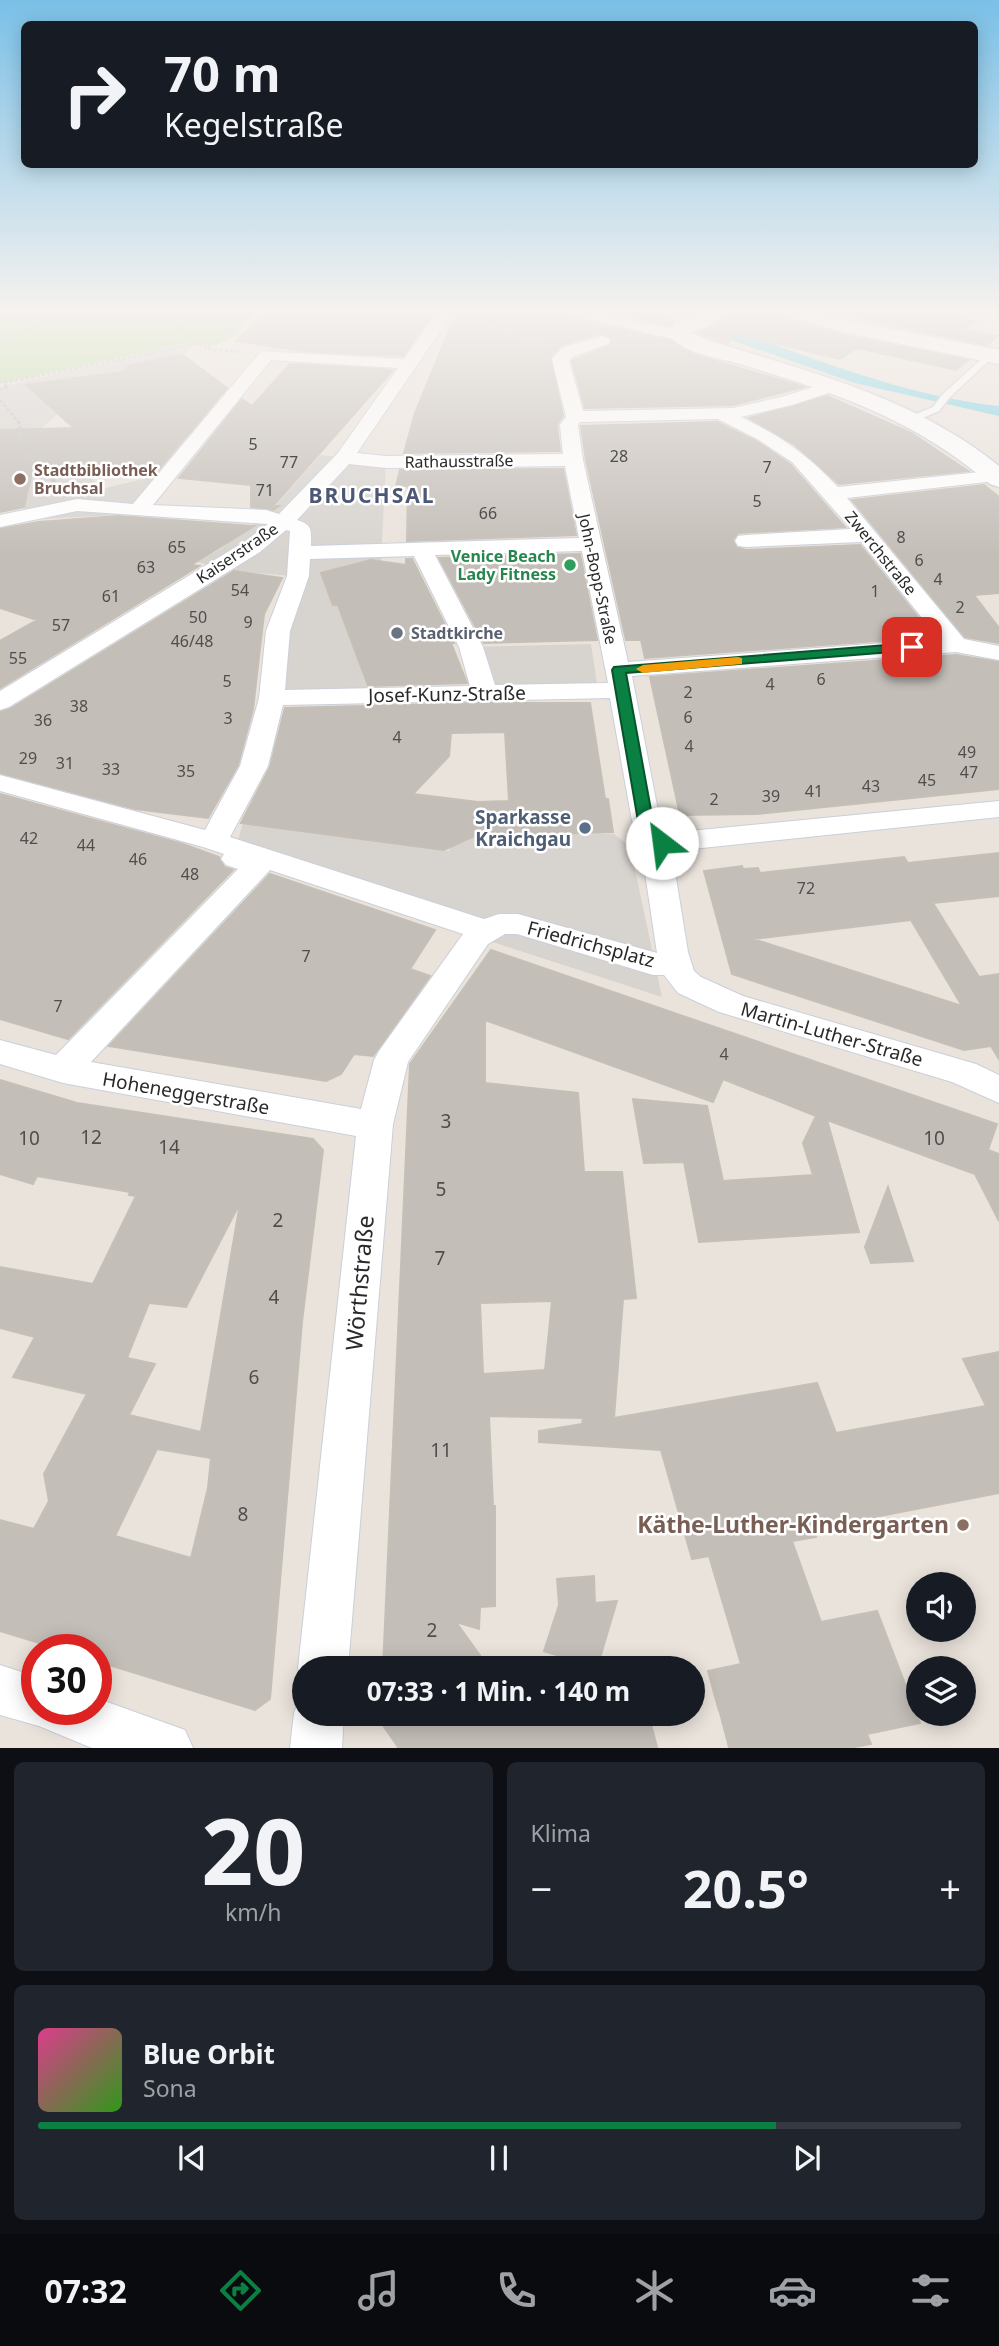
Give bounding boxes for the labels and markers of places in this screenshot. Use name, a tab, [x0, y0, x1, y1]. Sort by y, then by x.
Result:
place label: Stadtbibliothek Bruchsal	[34, 459, 158, 499]
marker: Stadtbibliothek Bruchsal	[12, 471, 28, 487]
place label: Venice Beach Lady Fitness	[451, 545, 556, 585]
marker: Venice Beach Lady Fitness	[562, 557, 578, 573]
pin	[882, 617, 942, 677]
place label: Stadtkirche	[411, 622, 503, 644]
marker: Stadtkirche	[389, 625, 405, 641]
place label: Sparkasse Kraichgau	[475, 804, 571, 852]
marker: Sparkasse Kraichgau	[577, 820, 593, 836]
place label: Käthe-Luther-Kindergarten	[637, 1508, 949, 1540]
marker: Käthe-Luther-Kindergarten	[955, 1517, 971, 1533]

